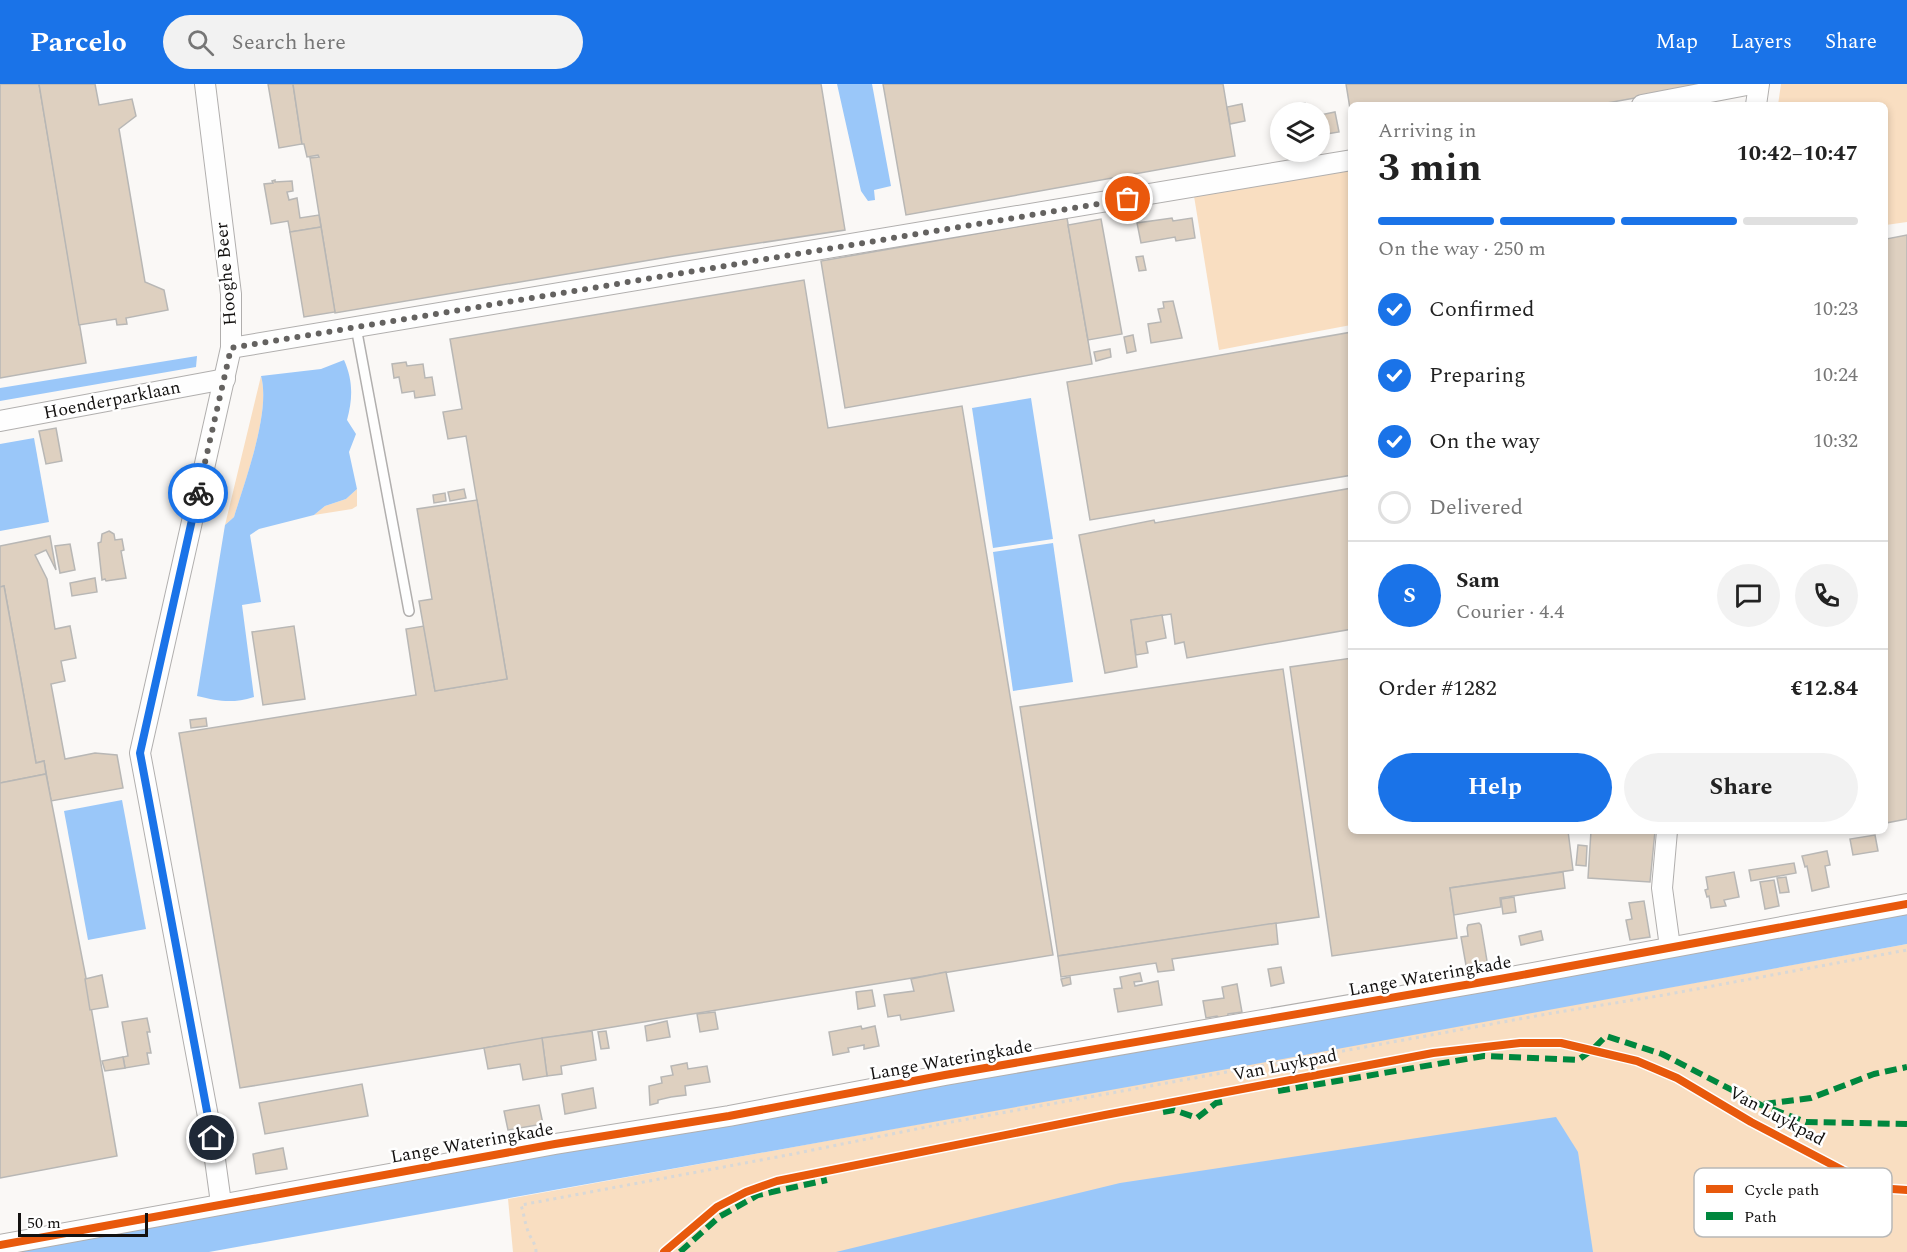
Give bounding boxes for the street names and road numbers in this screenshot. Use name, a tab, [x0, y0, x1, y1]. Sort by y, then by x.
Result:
street label: Hooghe Beer	[208, 221, 244, 327]
street label: Hoenderparklaan	[41, 373, 183, 427]
street label: Lange Wateringkade	[1347, 948, 1513, 1004]
street label: Lange Wateringkade	[868, 1032, 1034, 1088]
street label: Van Luykpad	[1231, 1042, 1339, 1088]
street label: Van Luykpad	[1724, 1079, 1830, 1153]
street label: Lange Wateringkade	[389, 1115, 555, 1171]

